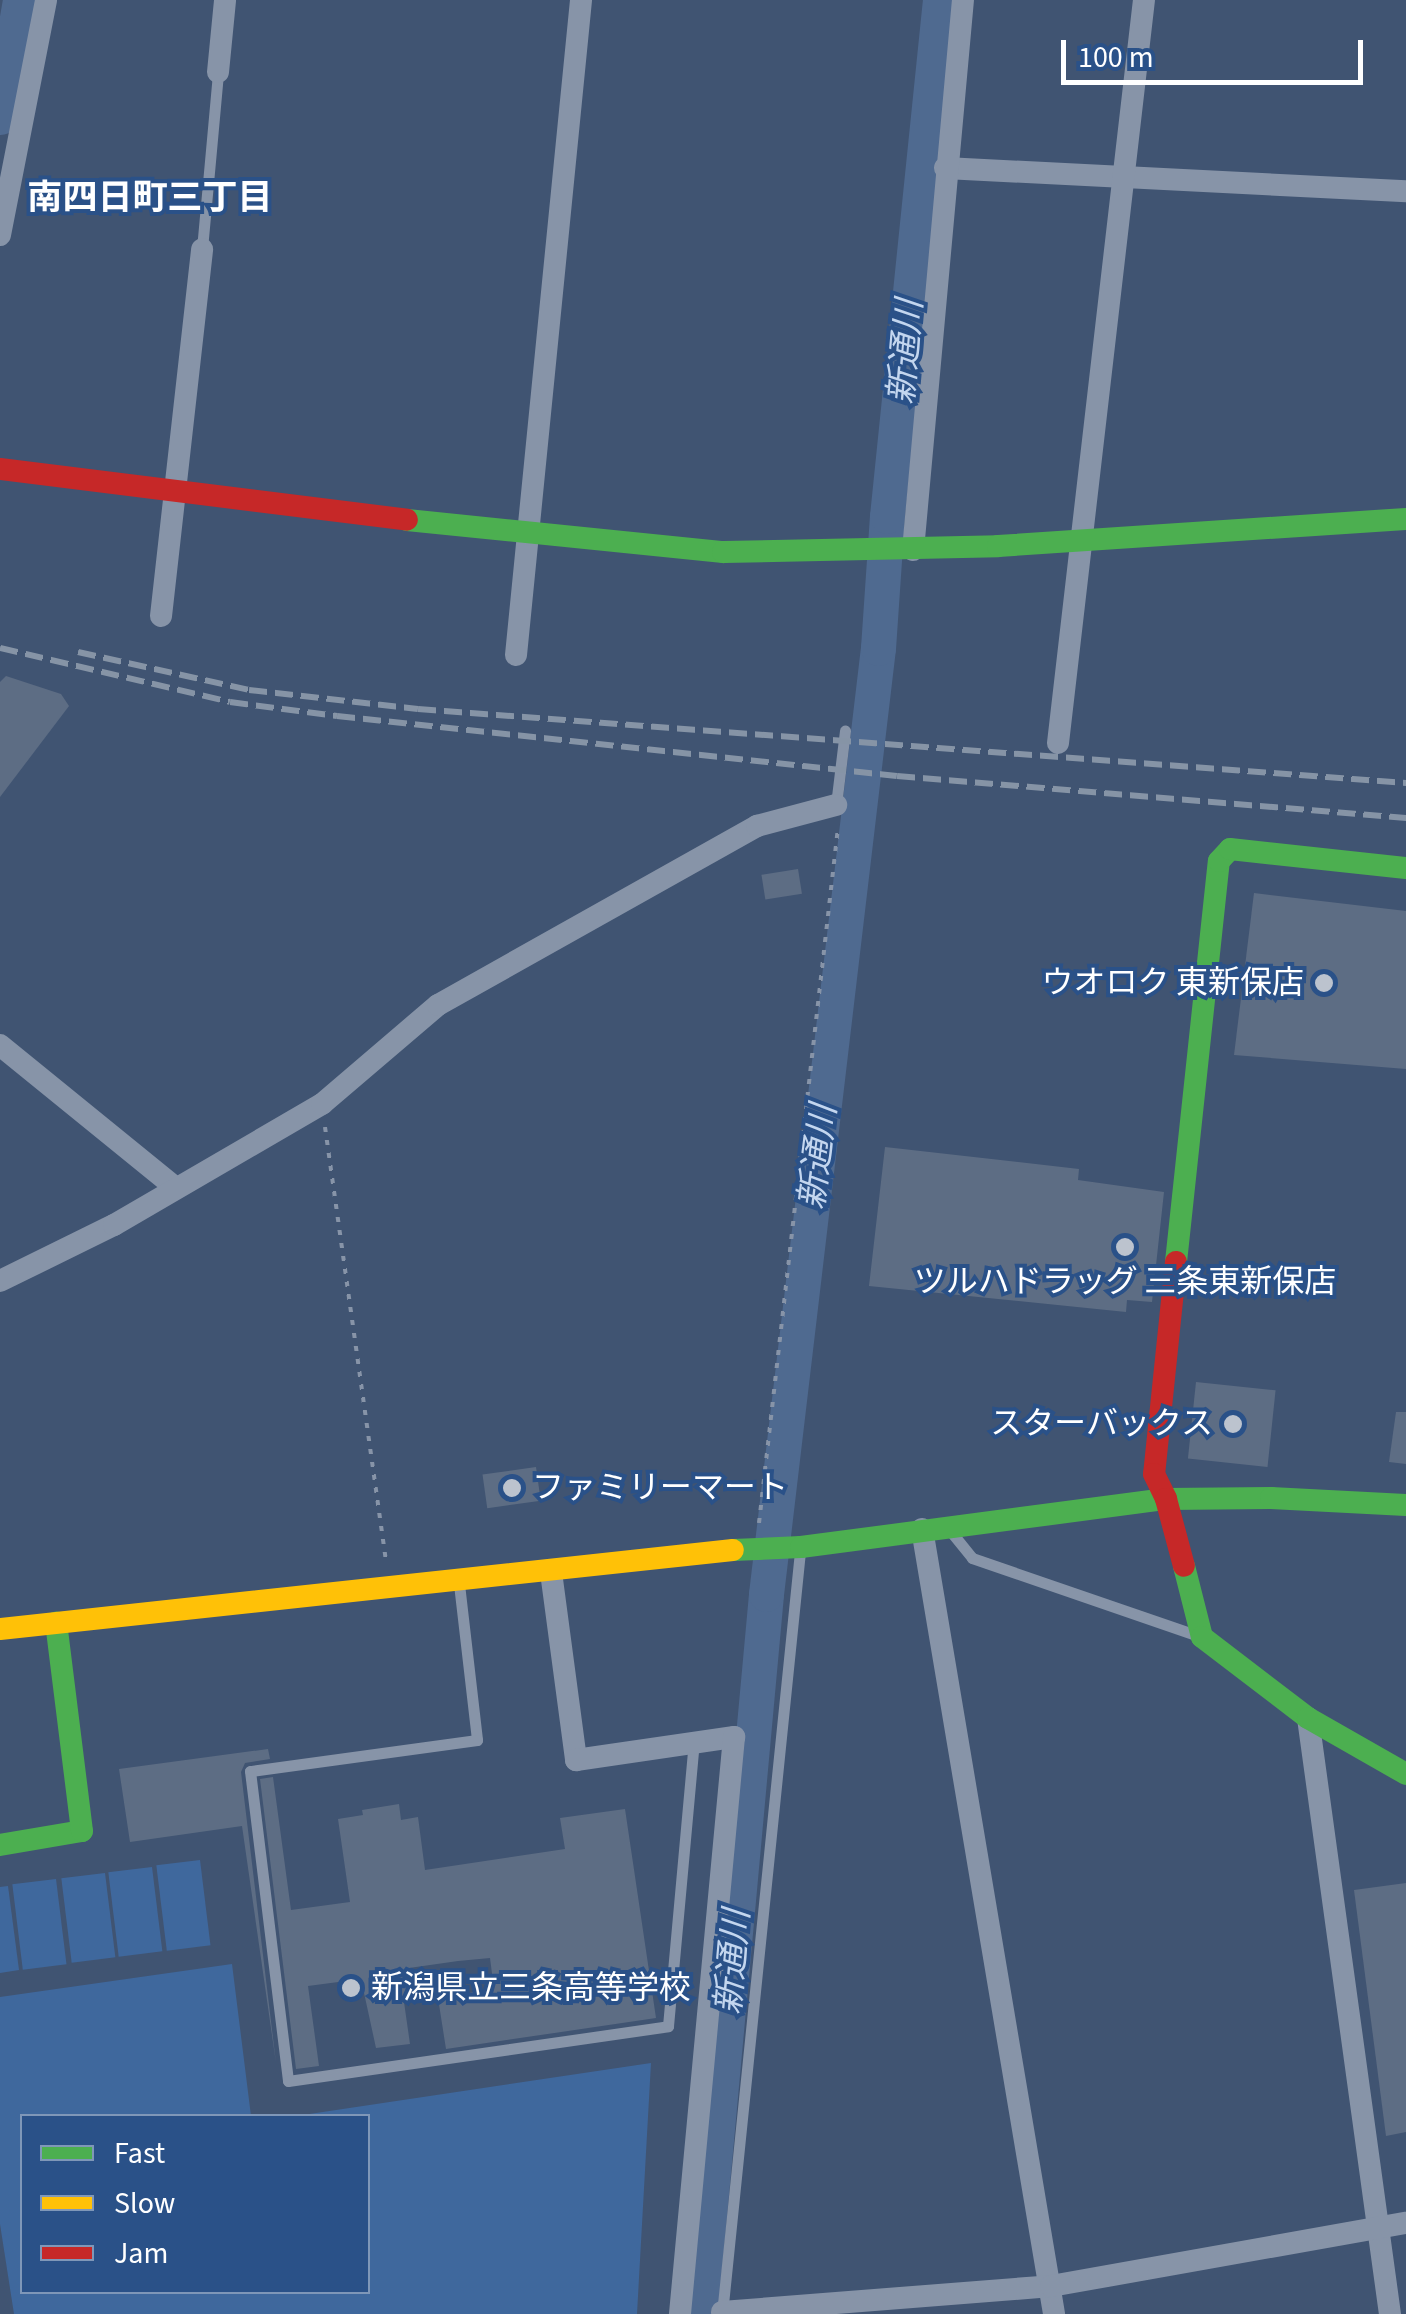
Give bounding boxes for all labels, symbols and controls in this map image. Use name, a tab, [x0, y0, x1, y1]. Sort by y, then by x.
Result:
scale bar	[1066, 20, 1368, 82]
text: 100 m	[1078, 36, 1154, 79]
district label: 南四日町三丁目	[28, 177, 272, 219]
water label: 新通川	[881, 298, 931, 406]
place label: ウオロク 東新保店	[1042, 964, 1304, 1002]
marker: ウオロク 東新保店	[1313, 972, 1335, 994]
water label: 新通川	[791, 1102, 845, 1212]
marker: ツルハドラッグ 三条東新保店	[1114, 1236, 1136, 1258]
place label: ツルハドラッグ 三条東新保店	[914, 1263, 1336, 1301]
place label: スターバックス	[989, 1405, 1213, 1443]
marker: スターバックス	[1222, 1413, 1244, 1435]
place label: ファミリーマート	[532, 1469, 788, 1507]
marker: ファミリーマート	[501, 1477, 523, 1499]
water label: 新通川	[708, 1908, 758, 2016]
place label: 新潟県立三条高等学校	[371, 1969, 691, 2007]
marker: 新潟県立三条高等学校	[340, 1977, 362, 1999]
legend	[20, 2114, 370, 2294]
text: Fast	[114, 2132, 165, 2175]
text: Slow	[114, 2182, 175, 2225]
text: Jam	[114, 2232, 168, 2275]

